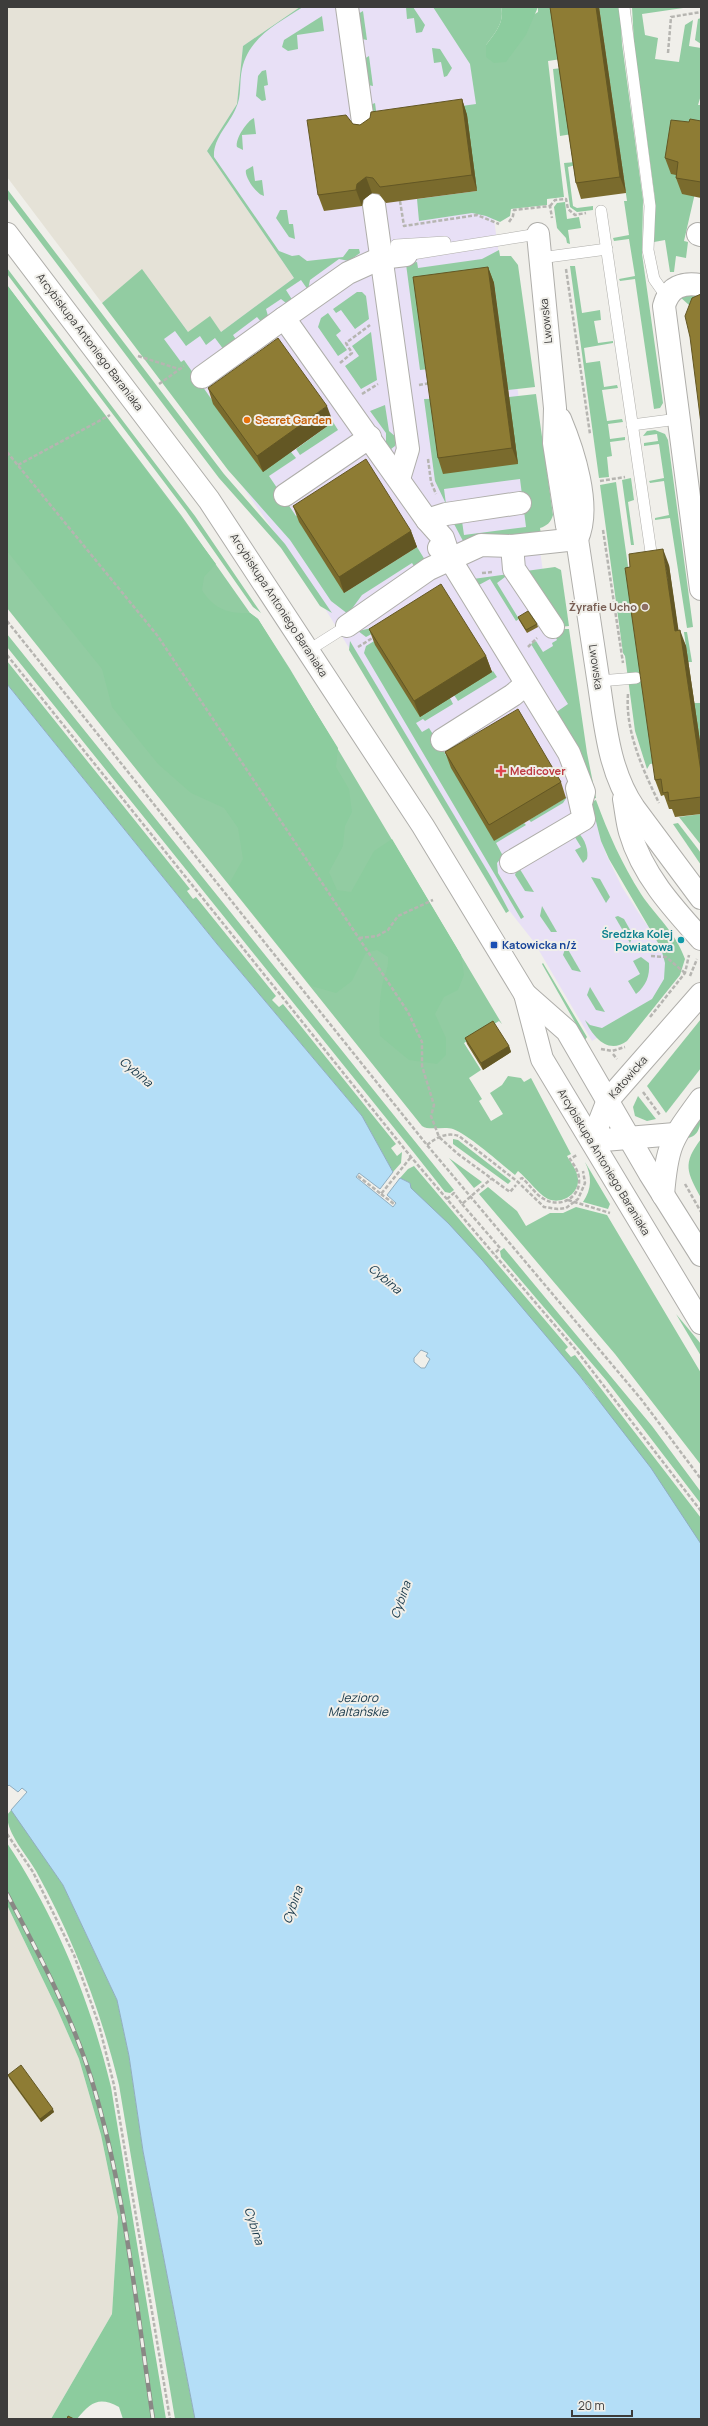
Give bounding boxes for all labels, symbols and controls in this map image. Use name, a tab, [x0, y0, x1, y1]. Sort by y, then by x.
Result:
street label: Arcybiskupa Antoniego Baraniaka	[34, 270, 147, 414]
street label: Lwowska	[536, 298, 555, 344]
place label: Secret Garden	[255, 412, 332, 427]
marker: Secret Garden	[242, 415, 252, 425]
street label: Arcybiskupa Antoniego Baraniaka	[227, 530, 332, 680]
place label: Żyrafie Ucho	[569, 599, 637, 614]
marker: Żyrafie Ucho	[640, 602, 650, 612]
street label: Lwowska	[586, 643, 607, 690]
place label: Medicover	[510, 763, 566, 778]
marker: Medicover	[495, 765, 507, 777]
place label: Średzka Kolej Powiatowa	[601, 926, 673, 954]
marker: Średzka Kolej Powiatowa	[676, 935, 686, 945]
place label: Katowicka n/ż	[502, 937, 577, 952]
marker: Katowicka n/ż	[489, 940, 499, 950]
street label: Katowicka	[605, 1052, 650, 1101]
water label: Cybina	[116, 1053, 158, 1091]
street label: Arcybiskupa Antoniego Baraniaka	[555, 1086, 654, 1238]
water label: Cybina	[365, 1260, 407, 1298]
water label: Cybina	[386, 1578, 415, 1621]
water label: Jezioro Maltańskie	[328, 1689, 389, 1720]
water label: Cybina	[278, 1883, 307, 1926]
water label: Cybina	[240, 2205, 269, 2248]
scale bar	[572, 2392, 632, 2418]
text: 20 m	[578, 2397, 605, 2414]

